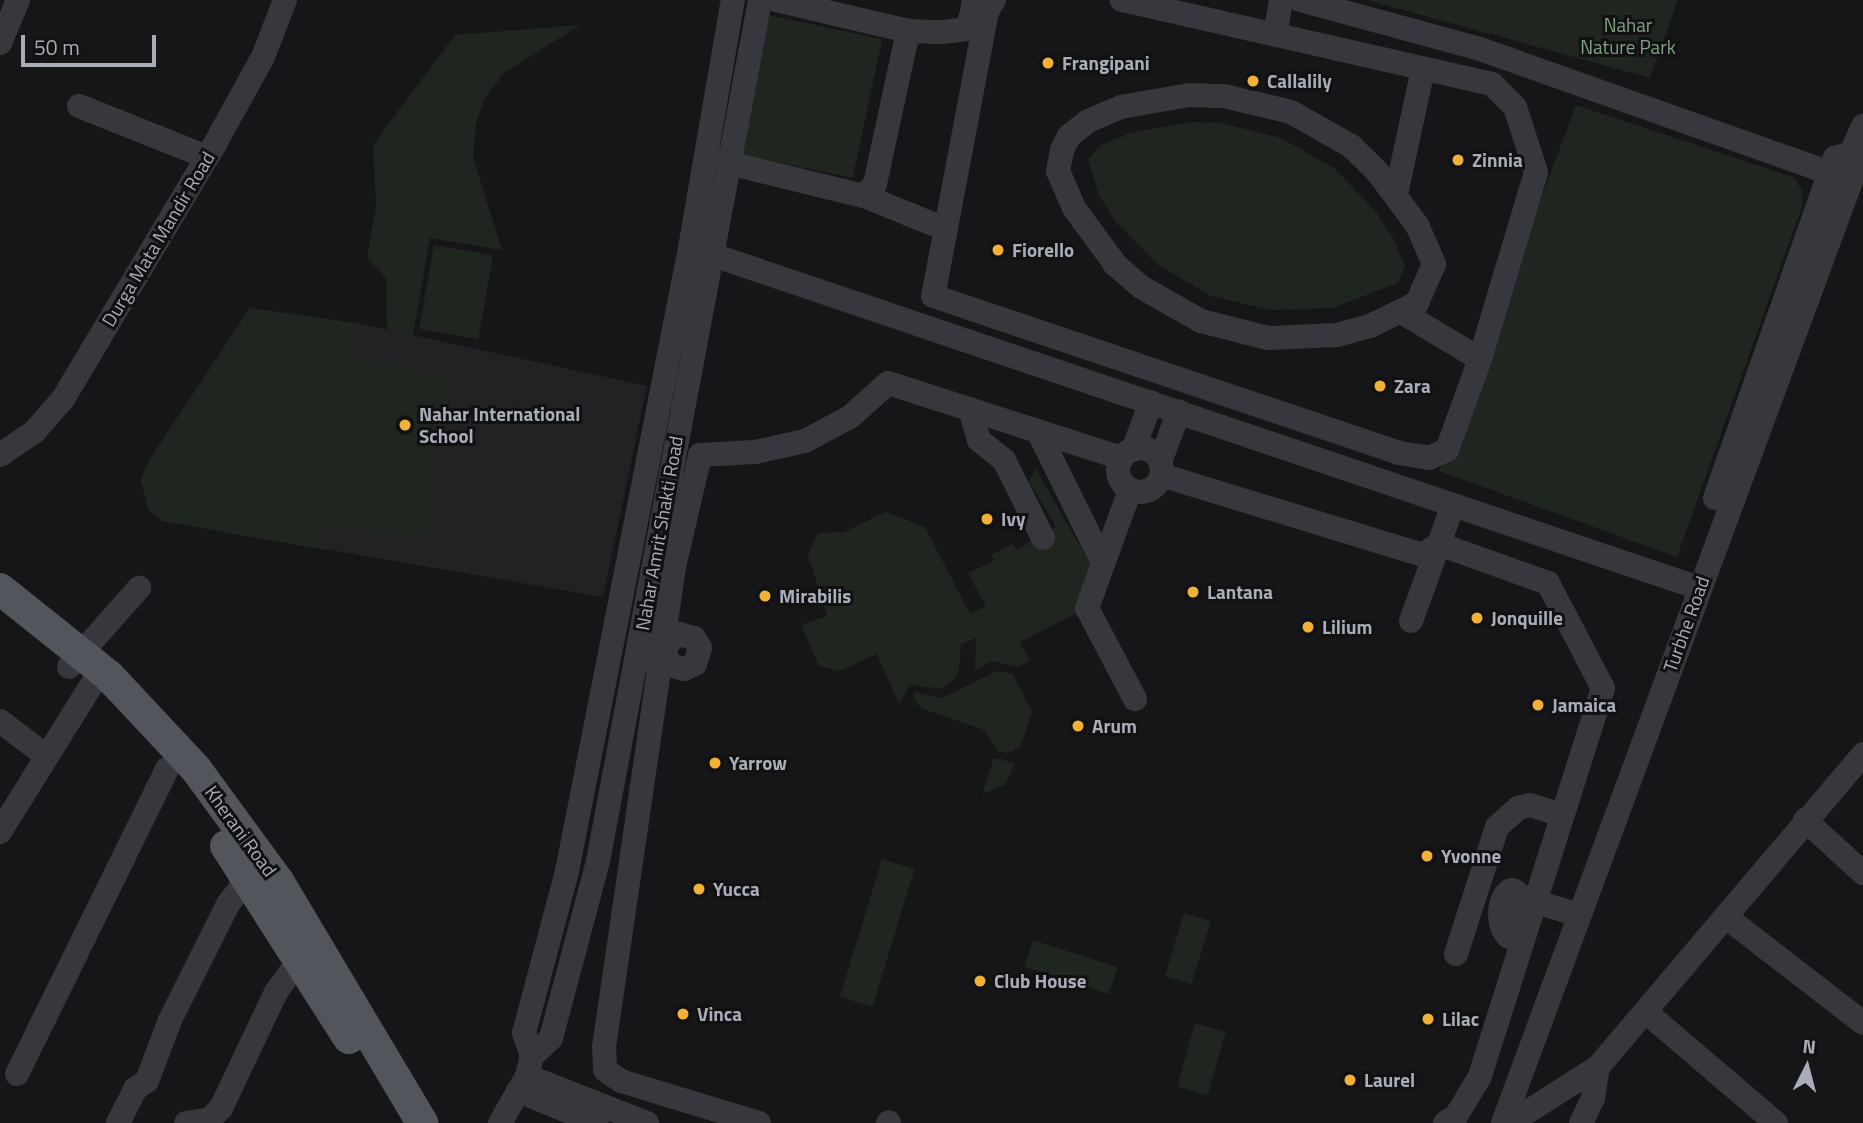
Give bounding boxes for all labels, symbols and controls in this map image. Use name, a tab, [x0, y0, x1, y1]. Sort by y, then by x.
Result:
park label: Nahar Nature Park	[1580, 14, 1676, 58]
scale bar	[24, 21, 159, 65]
text: 50 m	[34, 31, 80, 63]
place label: Frangipani	[1062, 52, 1150, 74]
marker: Frangipani	[1040, 55, 1056, 71]
place label: Callalily	[1267, 70, 1332, 92]
marker: Callalily	[1245, 73, 1261, 89]
street label: Durga Mata Mandir Road	[97, 147, 219, 331]
place label: Zinnia	[1472, 149, 1523, 171]
marker: Zinnia	[1450, 152, 1466, 168]
place label: Fiorello	[1012, 239, 1074, 261]
marker: Fiorello	[990, 242, 1006, 258]
place label: Zara	[1394, 375, 1431, 397]
marker: Zara	[1372, 378, 1388, 394]
place label: Nahar International School	[419, 403, 580, 447]
marker: Nahar International School	[397, 417, 413, 433]
street label: Nahar Amrit Shakti Road	[631, 434, 687, 632]
place label: Ivy	[1001, 508, 1025, 530]
marker: Ivy	[979, 511, 995, 527]
street label: Turbhe Road	[1658, 573, 1714, 675]
place label: Lantana	[1207, 581, 1273, 603]
marker: Lantana	[1185, 584, 1201, 600]
place label: Mirabilis	[779, 585, 851, 607]
marker: Mirabilis	[757, 588, 773, 604]
place label: Jonquille	[1491, 607, 1563, 629]
marker: Jonquille	[1469, 610, 1485, 626]
place label: Lilium	[1322, 616, 1372, 638]
marker: Lilium	[1300, 619, 1316, 635]
place label: Jamaica	[1552, 694, 1616, 716]
marker: Jamaica	[1530, 697, 1546, 713]
place label: Arum	[1092, 715, 1137, 737]
marker: Arum	[1070, 718, 1086, 734]
place label: Yarrow	[729, 752, 787, 774]
marker: Yarrow	[707, 755, 723, 771]
street label: Kherani Road	[201, 781, 281, 881]
place label: Yvonne	[1441, 845, 1501, 867]
marker: Yvonne	[1419, 848, 1435, 864]
place label: Yucca	[713, 878, 760, 900]
marker: Yucca	[691, 881, 707, 897]
place label: Club House	[994, 970, 1086, 992]
marker: Club House	[972, 973, 988, 989]
place label: Vinca	[697, 1003, 742, 1025]
marker: Vinca	[675, 1006, 691, 1022]
place label: Lilac	[1442, 1008, 1479, 1030]
marker: Lilac	[1420, 1011, 1436, 1027]
text: N	[1801, 1031, 1817, 1061]
north arrow	[1772, 1032, 1842, 1102]
place label: Laurel	[1364, 1069, 1415, 1091]
marker: Laurel	[1342, 1072, 1358, 1088]

